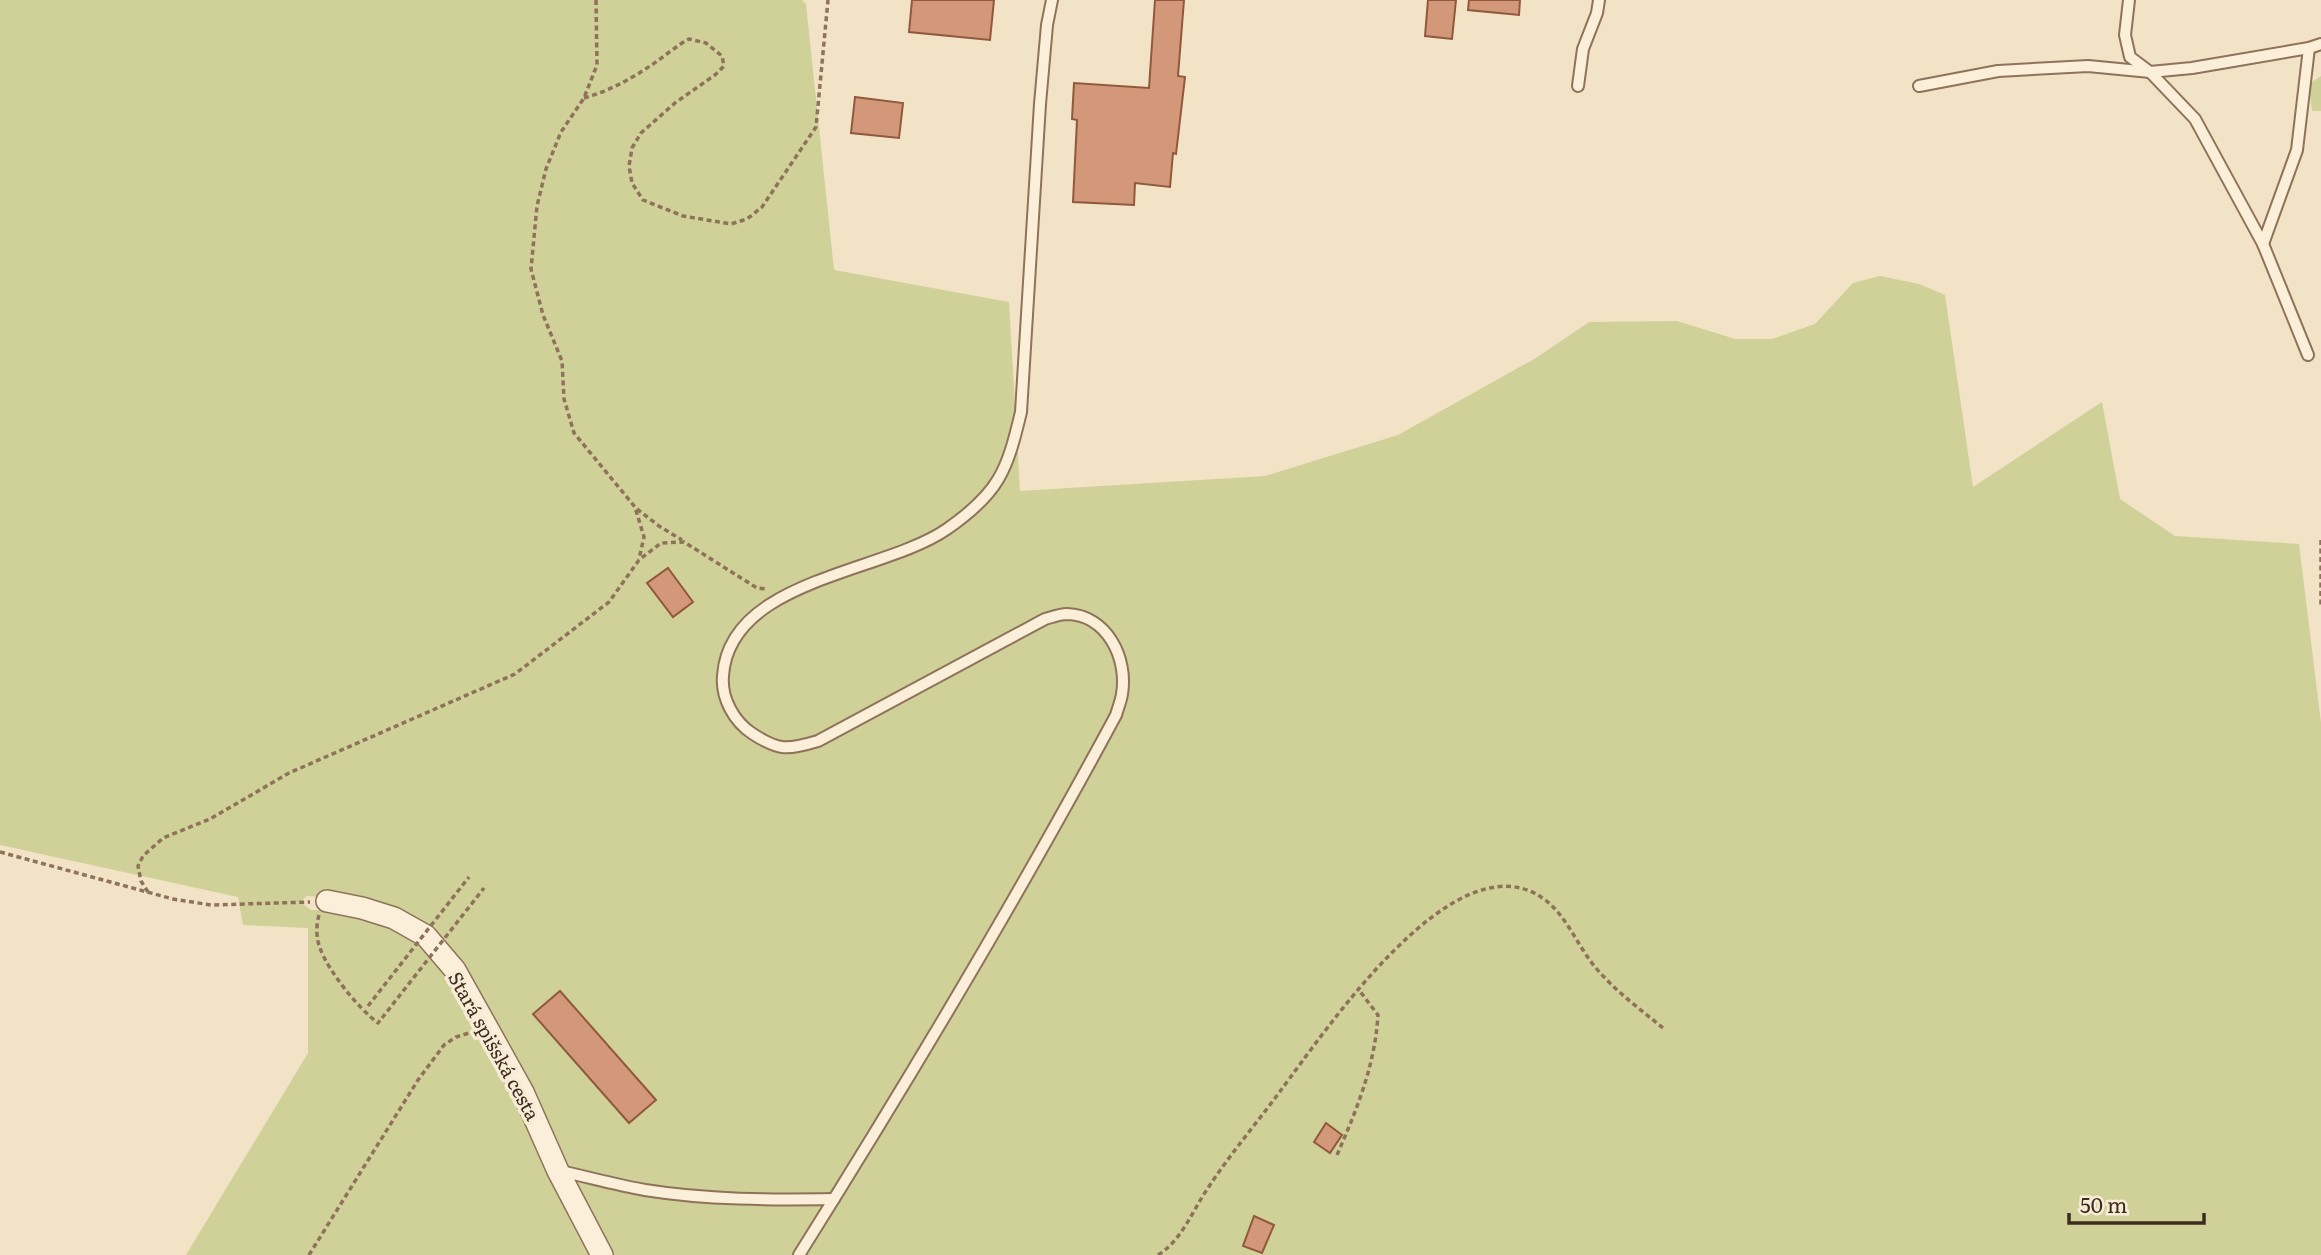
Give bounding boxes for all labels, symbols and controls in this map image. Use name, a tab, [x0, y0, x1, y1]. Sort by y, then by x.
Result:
street label: Stará spišská cesta	[442, 966, 548, 1126]
scale bar	[2069, 1182, 2204, 1226]
text: 50 m	[2080, 1188, 2127, 1219]

